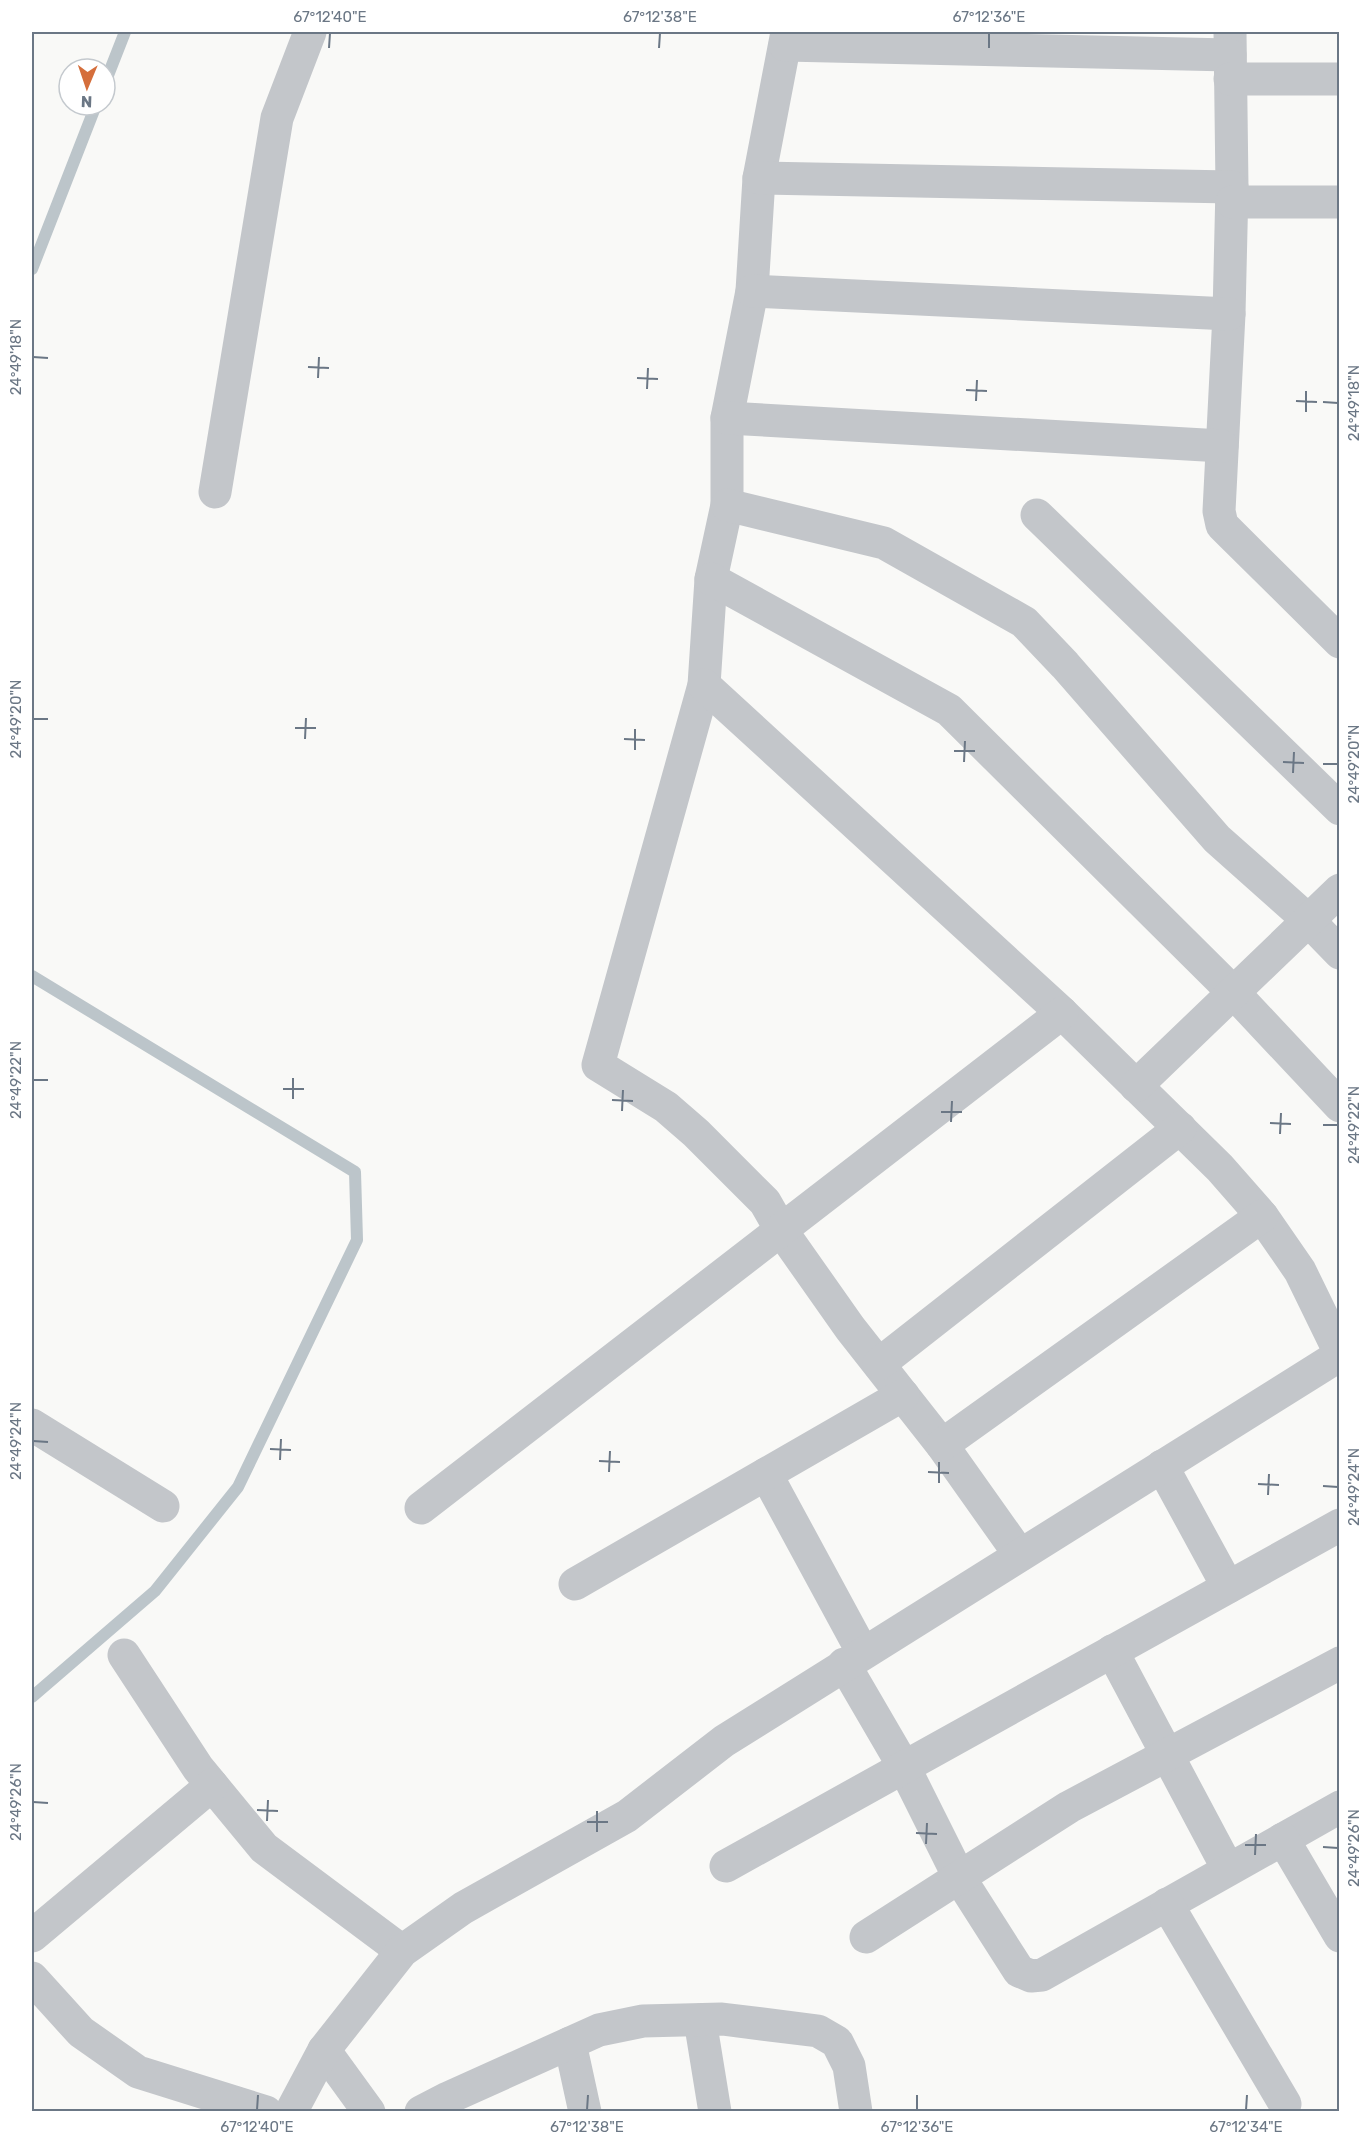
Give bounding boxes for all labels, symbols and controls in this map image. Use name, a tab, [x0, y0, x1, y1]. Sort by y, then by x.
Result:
text: 67°12'40"E	[293, 8, 367, 26]
text: 67°12'38"E	[623, 8, 697, 26]
text: 67°12'36"E	[953, 8, 1025, 26]
north arrow	[57, 57, 117, 117]
text: N	[80, 92, 93, 111]
text: 24°49'18"N	[7, 319, 25, 395]
text: 24°49'18"N	[1345, 365, 1363, 441]
text: 24°49'20"N	[7, 680, 25, 758]
text: 24°49'20"N	[1345, 725, 1363, 803]
text: 24°49'22"N	[7, 1041, 25, 1119]
text: 24°49'22"N	[1345, 1086, 1363, 1164]
text: 24°49'24"N	[7, 1402, 25, 1480]
text: 24°49'24"N	[1345, 1448, 1363, 1526]
text: 24°49'26"N	[7, 1763, 25, 1841]
text: 24°49'26"N	[1345, 1809, 1363, 1887]
text: 67°12'40"E	[220, 2118, 294, 2136]
text: 67°12'38"E	[550, 2118, 624, 2136]
text: 67°12'36"E	[881, 2118, 953, 2136]
text: 67°12'34"E	[1209, 2118, 1283, 2136]

